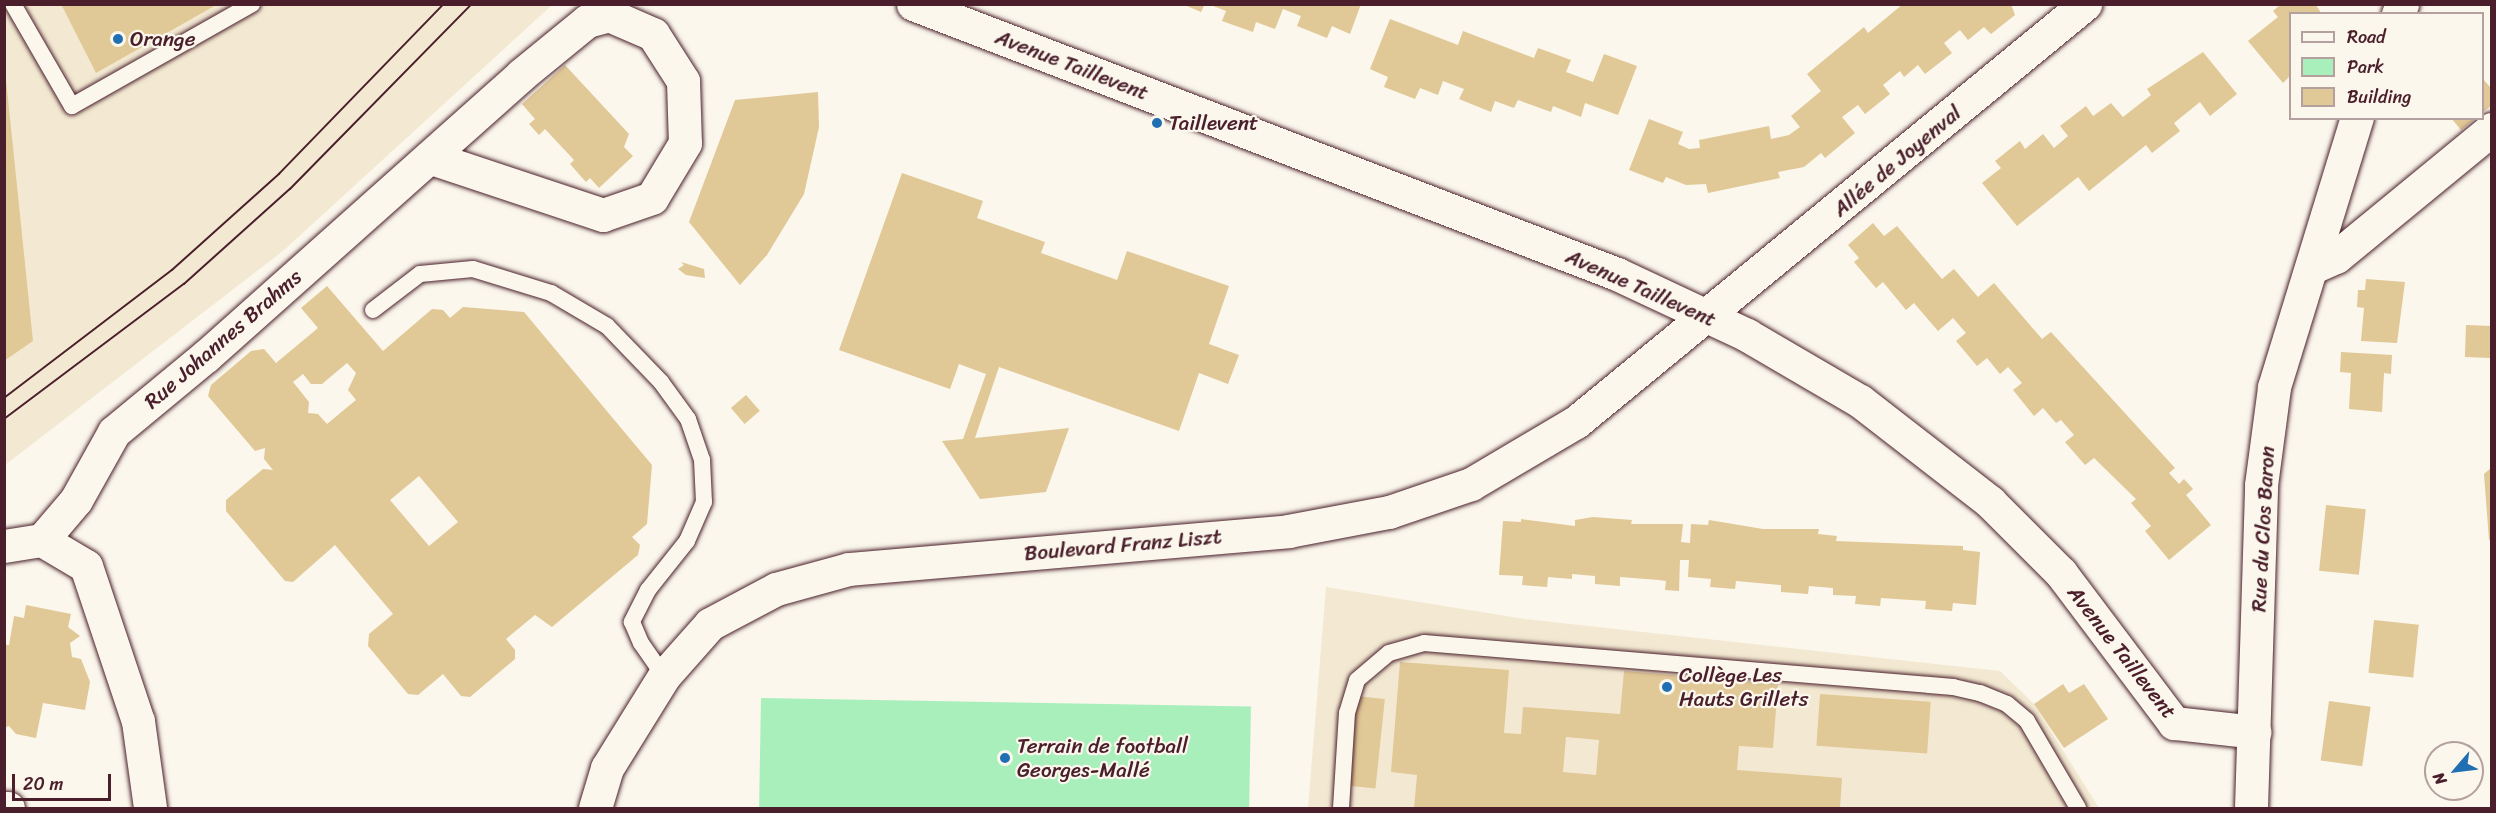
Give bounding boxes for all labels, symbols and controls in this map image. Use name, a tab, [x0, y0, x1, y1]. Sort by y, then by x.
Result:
legend	[2289, 12, 2484, 120]
text: Road	[2347, 21, 2386, 53]
street label: Avenue Taillevent	[992, 24, 1152, 106]
place label: Orange	[130, 26, 195, 52]
marker: Orange	[111, 32, 125, 46]
text: Park	[2347, 51, 2384, 83]
text: Building	[2347, 81, 2411, 113]
street label: Allée de Joyenval	[1828, 100, 1966, 222]
place label: Taillevent	[1169, 110, 1258, 136]
marker: Taillevent	[1150, 116, 1164, 130]
street label: Avenue Taillevent	[1562, 244, 1720, 332]
street label: Rue Johannes Brahms	[139, 264, 307, 414]
street label: Rue du Clos Baron	[2246, 445, 2280, 613]
street label: Boulevard Franz Liszt	[1023, 524, 1223, 566]
street label: Avenue Taillevent	[2062, 581, 2182, 723]
place label: Collège Les Hauts Grillets	[1679, 662, 1809, 712]
marker: Collège Les Hauts Grillets	[1660, 680, 1674, 694]
place label: Terrain de football Georges-Mallé	[1017, 733, 1189, 783]
north arrow	[2424, 741, 2484, 801]
marker: Terrain de football Georges-Mallé	[998, 751, 1012, 765]
scale bar	[15, 762, 114, 800]
text: N	[2424, 767, 2455, 790]
text: 20 m	[23, 768, 63, 800]

